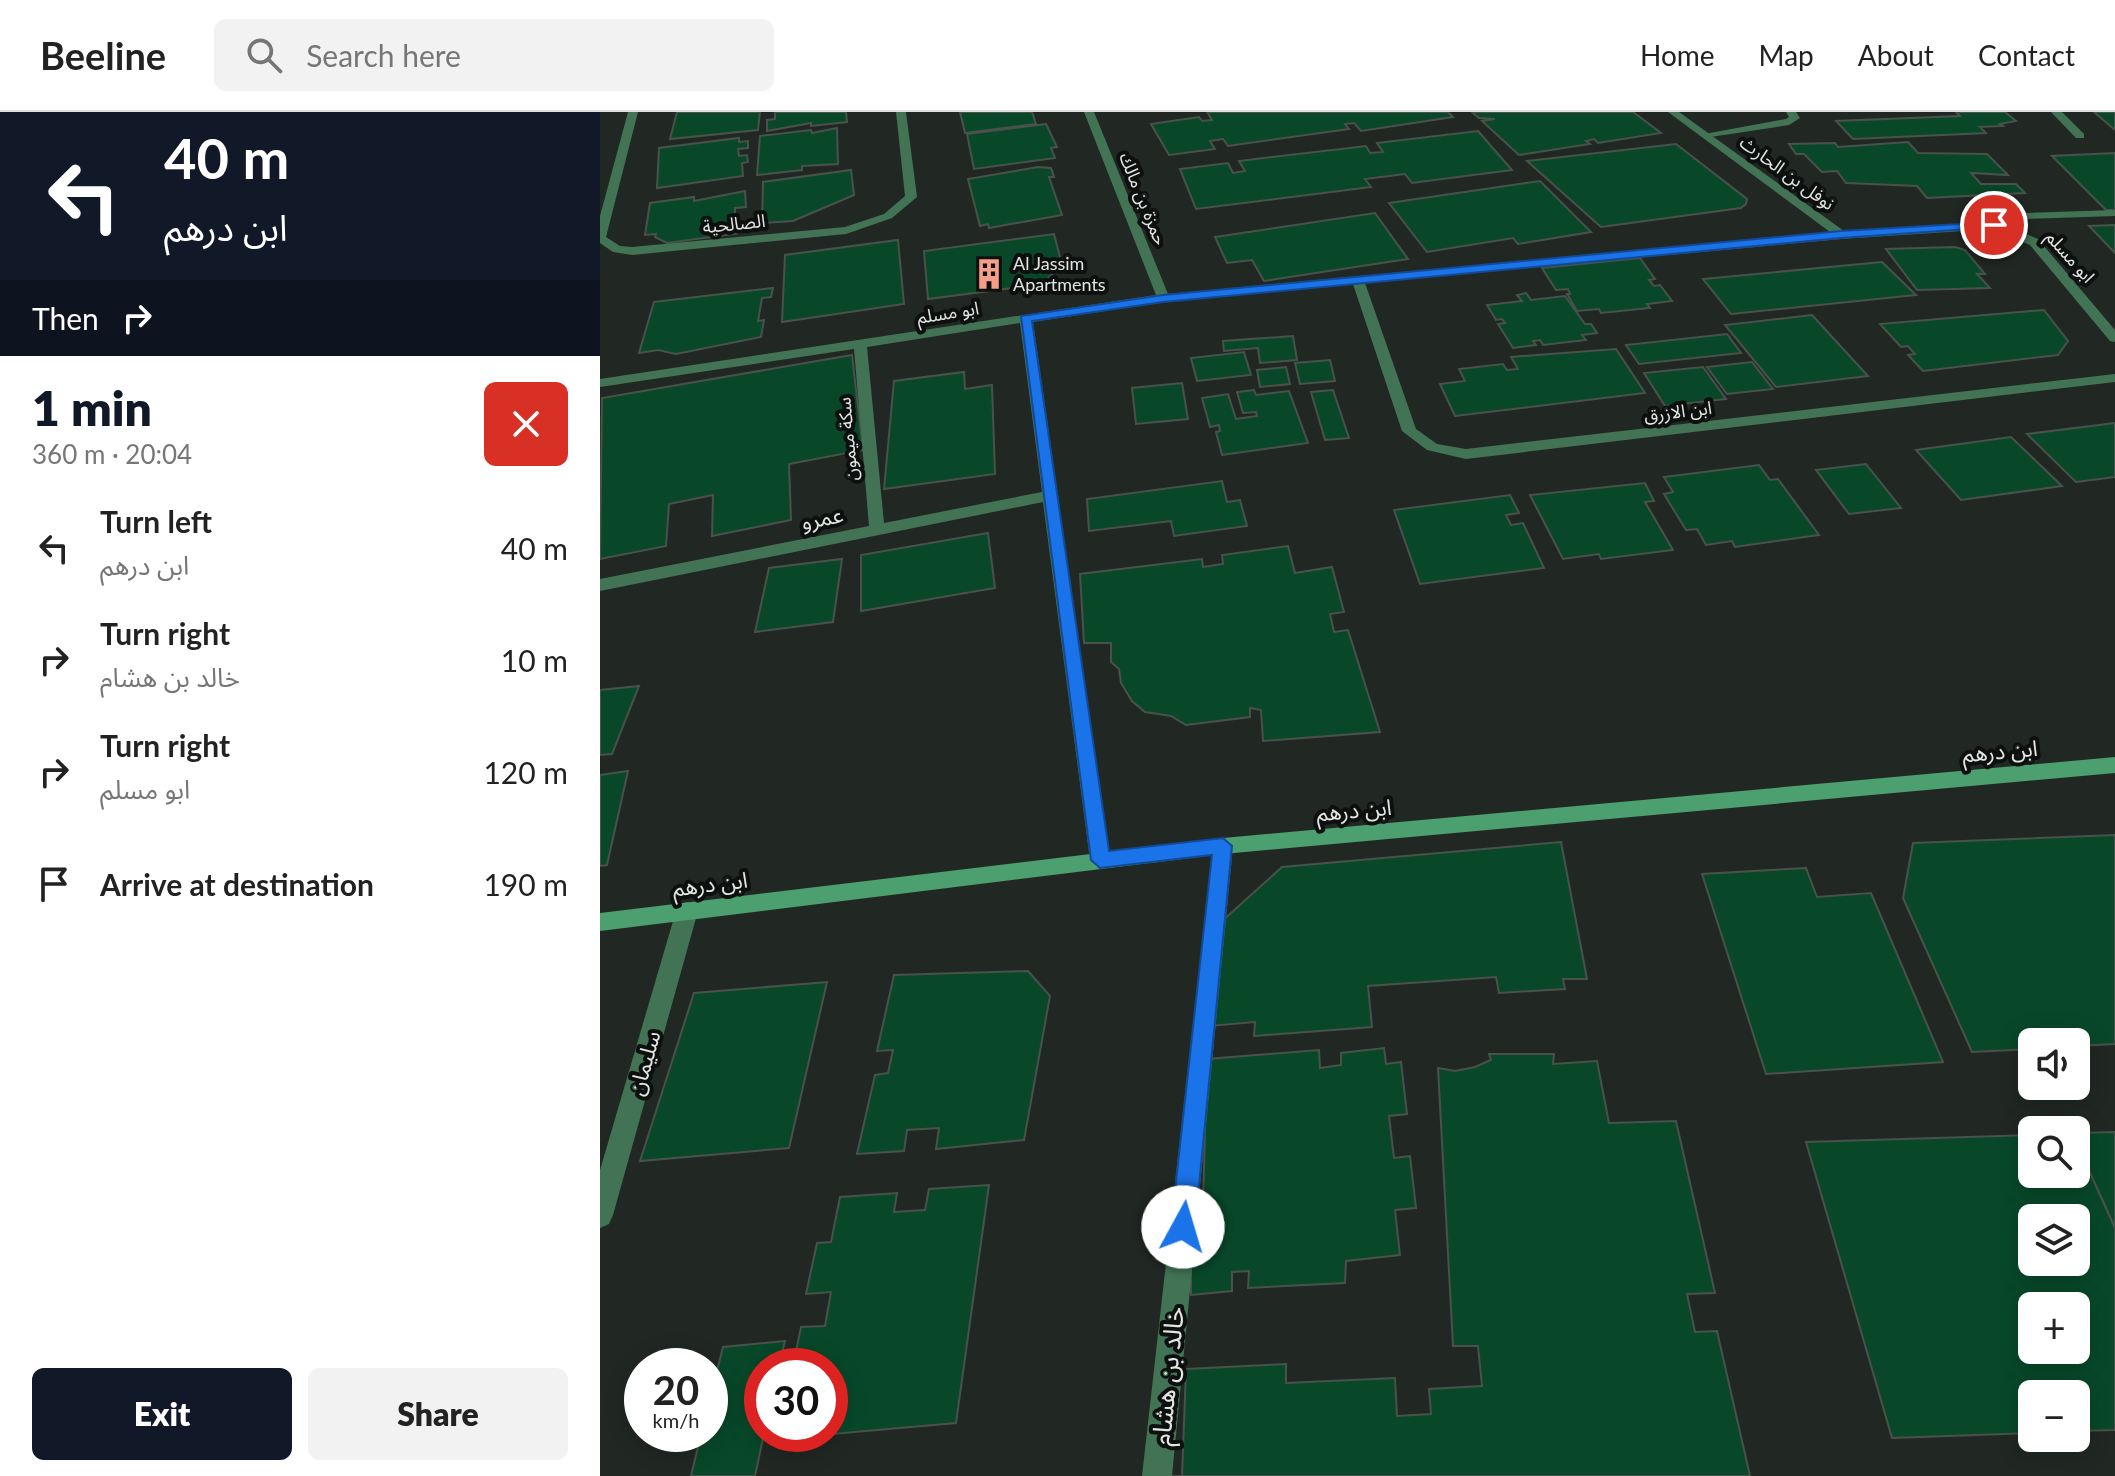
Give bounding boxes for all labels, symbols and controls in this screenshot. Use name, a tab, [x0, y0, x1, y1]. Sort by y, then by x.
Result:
search box	[214, 19, 774, 91]
text: Beeline	[40, 32, 166, 78]
icon: search	[242, 33, 286, 77]
text: Search here	[306, 37, 461, 73]
text: Home	[1640, 38, 1715, 72]
text: Map	[1759, 38, 1814, 72]
text: About	[1858, 38, 1934, 72]
text: Contact	[1978, 38, 2075, 72]
text: 40 m	[164, 124, 289, 191]
street label: نوفل بن الحارث	[1735, 130, 1839, 215]
icon: left	[32, 144, 136, 248]
street label: حمزة بن مالك	[1114, 149, 1172, 248]
pin	[1960, 191, 2028, 259]
icon: arrive	[1972, 203, 2016, 247]
text: ابن درهم	[164, 205, 288, 249]
street label: الصالحية	[701, 209, 766, 237]
street label: ابو مسلم	[2039, 226, 2100, 289]
place label: Al Jassim Apartments	[1013, 252, 1106, 295]
building icon: Al Jassim Apartments	[972, 257, 1006, 291]
icon: right	[115, 296, 159, 340]
street label: ابو مسلم	[915, 296, 981, 331]
text: Then	[32, 300, 99, 336]
text: 1 min	[32, 379, 152, 436]
button: close	[484, 382, 568, 466]
street label: سكة ميمون	[832, 396, 863, 482]
street label: ابن الازرق	[1643, 396, 1713, 427]
text: 360 m · 20:04	[32, 438, 192, 470]
street label: عمرو	[799, 500, 845, 535]
text: Turn left	[100, 503, 212, 539]
icon: left	[32, 526, 76, 570]
text: 40 m	[501, 530, 568, 566]
text: ابن درهم	[100, 549, 189, 581]
text: Turn right	[100, 615, 230, 651]
icon: right	[32, 638, 76, 682]
text: 10 m	[501, 642, 568, 678]
text: خالد بن هشام	[100, 661, 240, 693]
text: Turn right	[100, 727, 230, 763]
street label: ابن درهم	[1961, 734, 2039, 771]
icon: right	[32, 750, 76, 794]
text: 120 m	[483, 754, 568, 790]
text: ابو مسلم	[100, 773, 190, 805]
street label: ابن درهم	[1315, 793, 1393, 830]
icon: arrive	[32, 862, 76, 906]
text: Arrive at destination	[100, 866, 374, 902]
text: 190 m	[483, 866, 568, 902]
street label: ابن درهم	[671, 866, 750, 905]
street label: سليمان	[621, 1027, 666, 1098]
map controls	[2018, 1028, 2090, 1452]
button: sound	[2018, 1028, 2090, 1100]
button: search	[2018, 1116, 2090, 1188]
position arrow	[1141, 1185, 1225, 1269]
button: layers	[2018, 1204, 2090, 1276]
button: +	[2018, 1292, 2090, 1364]
street label: خالد بن هشام	[1144, 1305, 1195, 1448]
speed limit sign: 30	[744, 1348, 848, 1452]
text: 20	[653, 1366, 699, 1414]
button: Exit	[32, 1368, 292, 1460]
button: Share	[308, 1368, 568, 1460]
button: −	[2018, 1380, 2090, 1452]
text: km/h	[653, 1408, 699, 1432]

